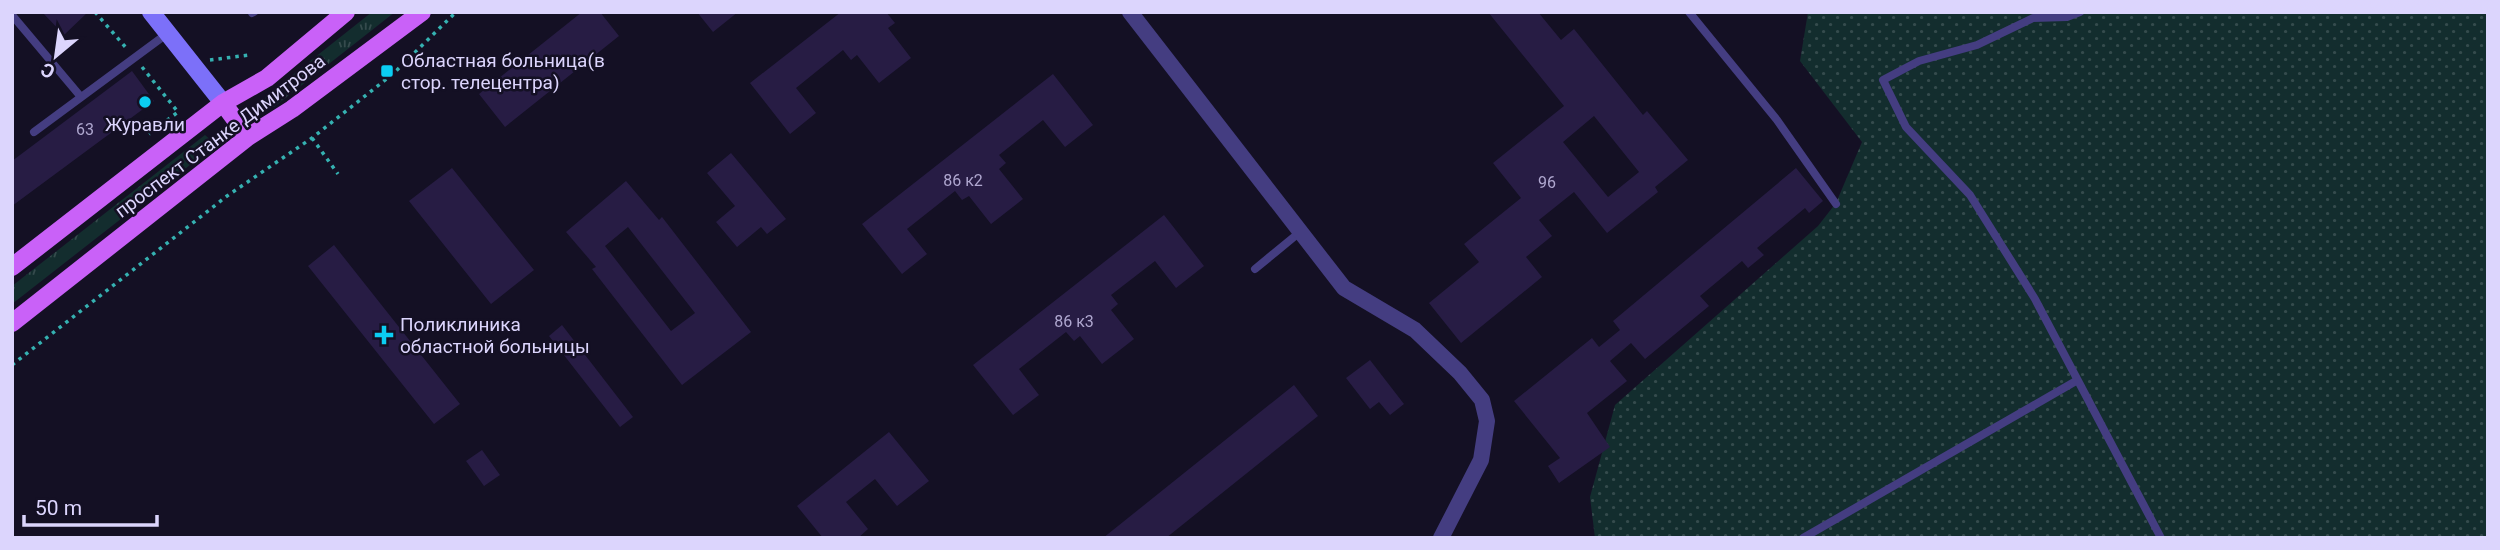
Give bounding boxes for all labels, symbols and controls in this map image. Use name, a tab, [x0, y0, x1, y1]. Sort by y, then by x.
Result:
north arrow	[21, 21, 91, 91]
street label: проспект Станке Димитрова	[110, 49, 330, 223]
place label: Областная больница(в стор. телецентра)	[401, 49, 605, 94]
text: С	[37, 57, 59, 84]
marker: Областная больница(в стор. телецентра)	[379, 63, 395, 79]
marker: Журавли	[137, 94, 153, 110]
place label: Журавли	[105, 113, 185, 136]
house number: 63	[76, 120, 94, 139]
house number: 86 к2	[943, 171, 983, 190]
house number: 96	[1538, 173, 1556, 192]
house number: 86 к3	[1054, 312, 1094, 331]
place label: Поликлиника областной больницы	[400, 313, 590, 358]
marker: Поликлиника областной больницы	[374, 325, 394, 345]
scale bar	[24, 484, 158, 528]
text: 50 m	[35, 496, 82, 520]

